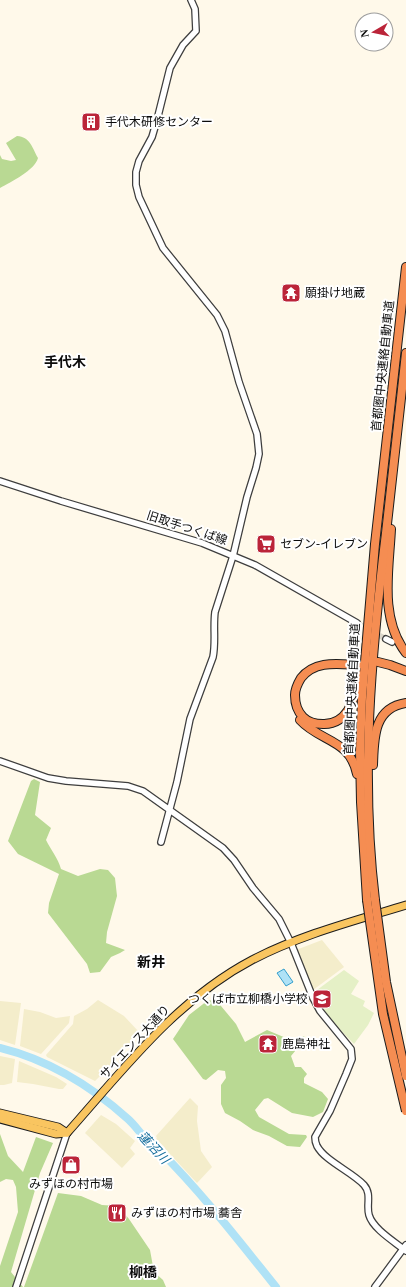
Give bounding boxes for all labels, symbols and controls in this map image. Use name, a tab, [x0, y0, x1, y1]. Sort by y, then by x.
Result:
north arrow	[354, 12, 394, 52]
text: N	[358, 29, 371, 38]
building icon: 手代木研修センター	[80, 111, 102, 133]
place label: 手代木研修センター	[105, 115, 213, 129]
temple icon: 願掛け地蔵	[280, 282, 302, 304]
place label: 願掛け地蔵	[305, 286, 365, 300]
street label: 首都圏中央連絡自動車道	[369, 300, 397, 432]
district label: 手代木	[44, 354, 86, 370]
street label: 旧取手つくば線	[145, 508, 229, 548]
supermarket icon: セブン-イレブン	[255, 533, 277, 555]
place label: セブン-イレブン	[280, 537, 368, 551]
street label: 首都圏中央連絡自動車道	[342, 623, 362, 755]
district label: 新井	[137, 954, 165, 970]
school or university icon: つくば市立柳橋小学校	[311, 988, 333, 1010]
place label: つくば市立柳橋小学校	[188, 992, 308, 1006]
street label: サイエンス大通り	[97, 1002, 173, 1082]
temple icon: 鹿島神社	[257, 1033, 279, 1055]
place label: 鹿島神社	[282, 1037, 330, 1051]
water label: 蓮沼川	[135, 1128, 174, 1168]
shop icon: みずほの村市場	[60, 1154, 82, 1176]
place label: みずほの村市場	[29, 1177, 113, 1191]
restaurant icon: みずほの村市場 蕎舎	[106, 1202, 128, 1224]
place label: みずほの村市場 蕎舎	[131, 1206, 242, 1220]
district label: 柳橋	[129, 1265, 157, 1280]

